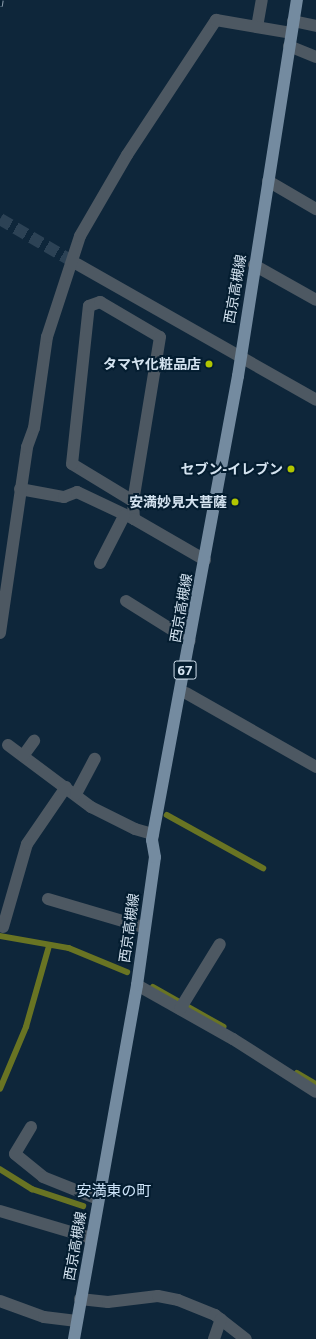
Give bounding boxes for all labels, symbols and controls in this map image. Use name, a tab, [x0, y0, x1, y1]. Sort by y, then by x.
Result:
street label: 西京高槻線	[221, 253, 249, 325]
place label: タマヤ化粧品店	[103, 356, 201, 372]
marker: タマヤ化粧品店	[204, 359, 214, 369]
place label: セブン-イレブン	[181, 461, 283, 477]
marker: セブン-イレブン	[286, 464, 296, 474]
place label: 安満妙見大菩薩	[129, 494, 227, 510]
marker: 安満妙見大菩薩	[230, 497, 240, 507]
street label: 西京高槻線	[167, 572, 195, 644]
road number: 67	[173, 659, 197, 681]
street label: 西京高槻線	[116, 892, 142, 964]
district label: 安満東の町	[77, 1182, 151, 1200]
street label: 西京高槻線	[61, 1210, 89, 1282]

